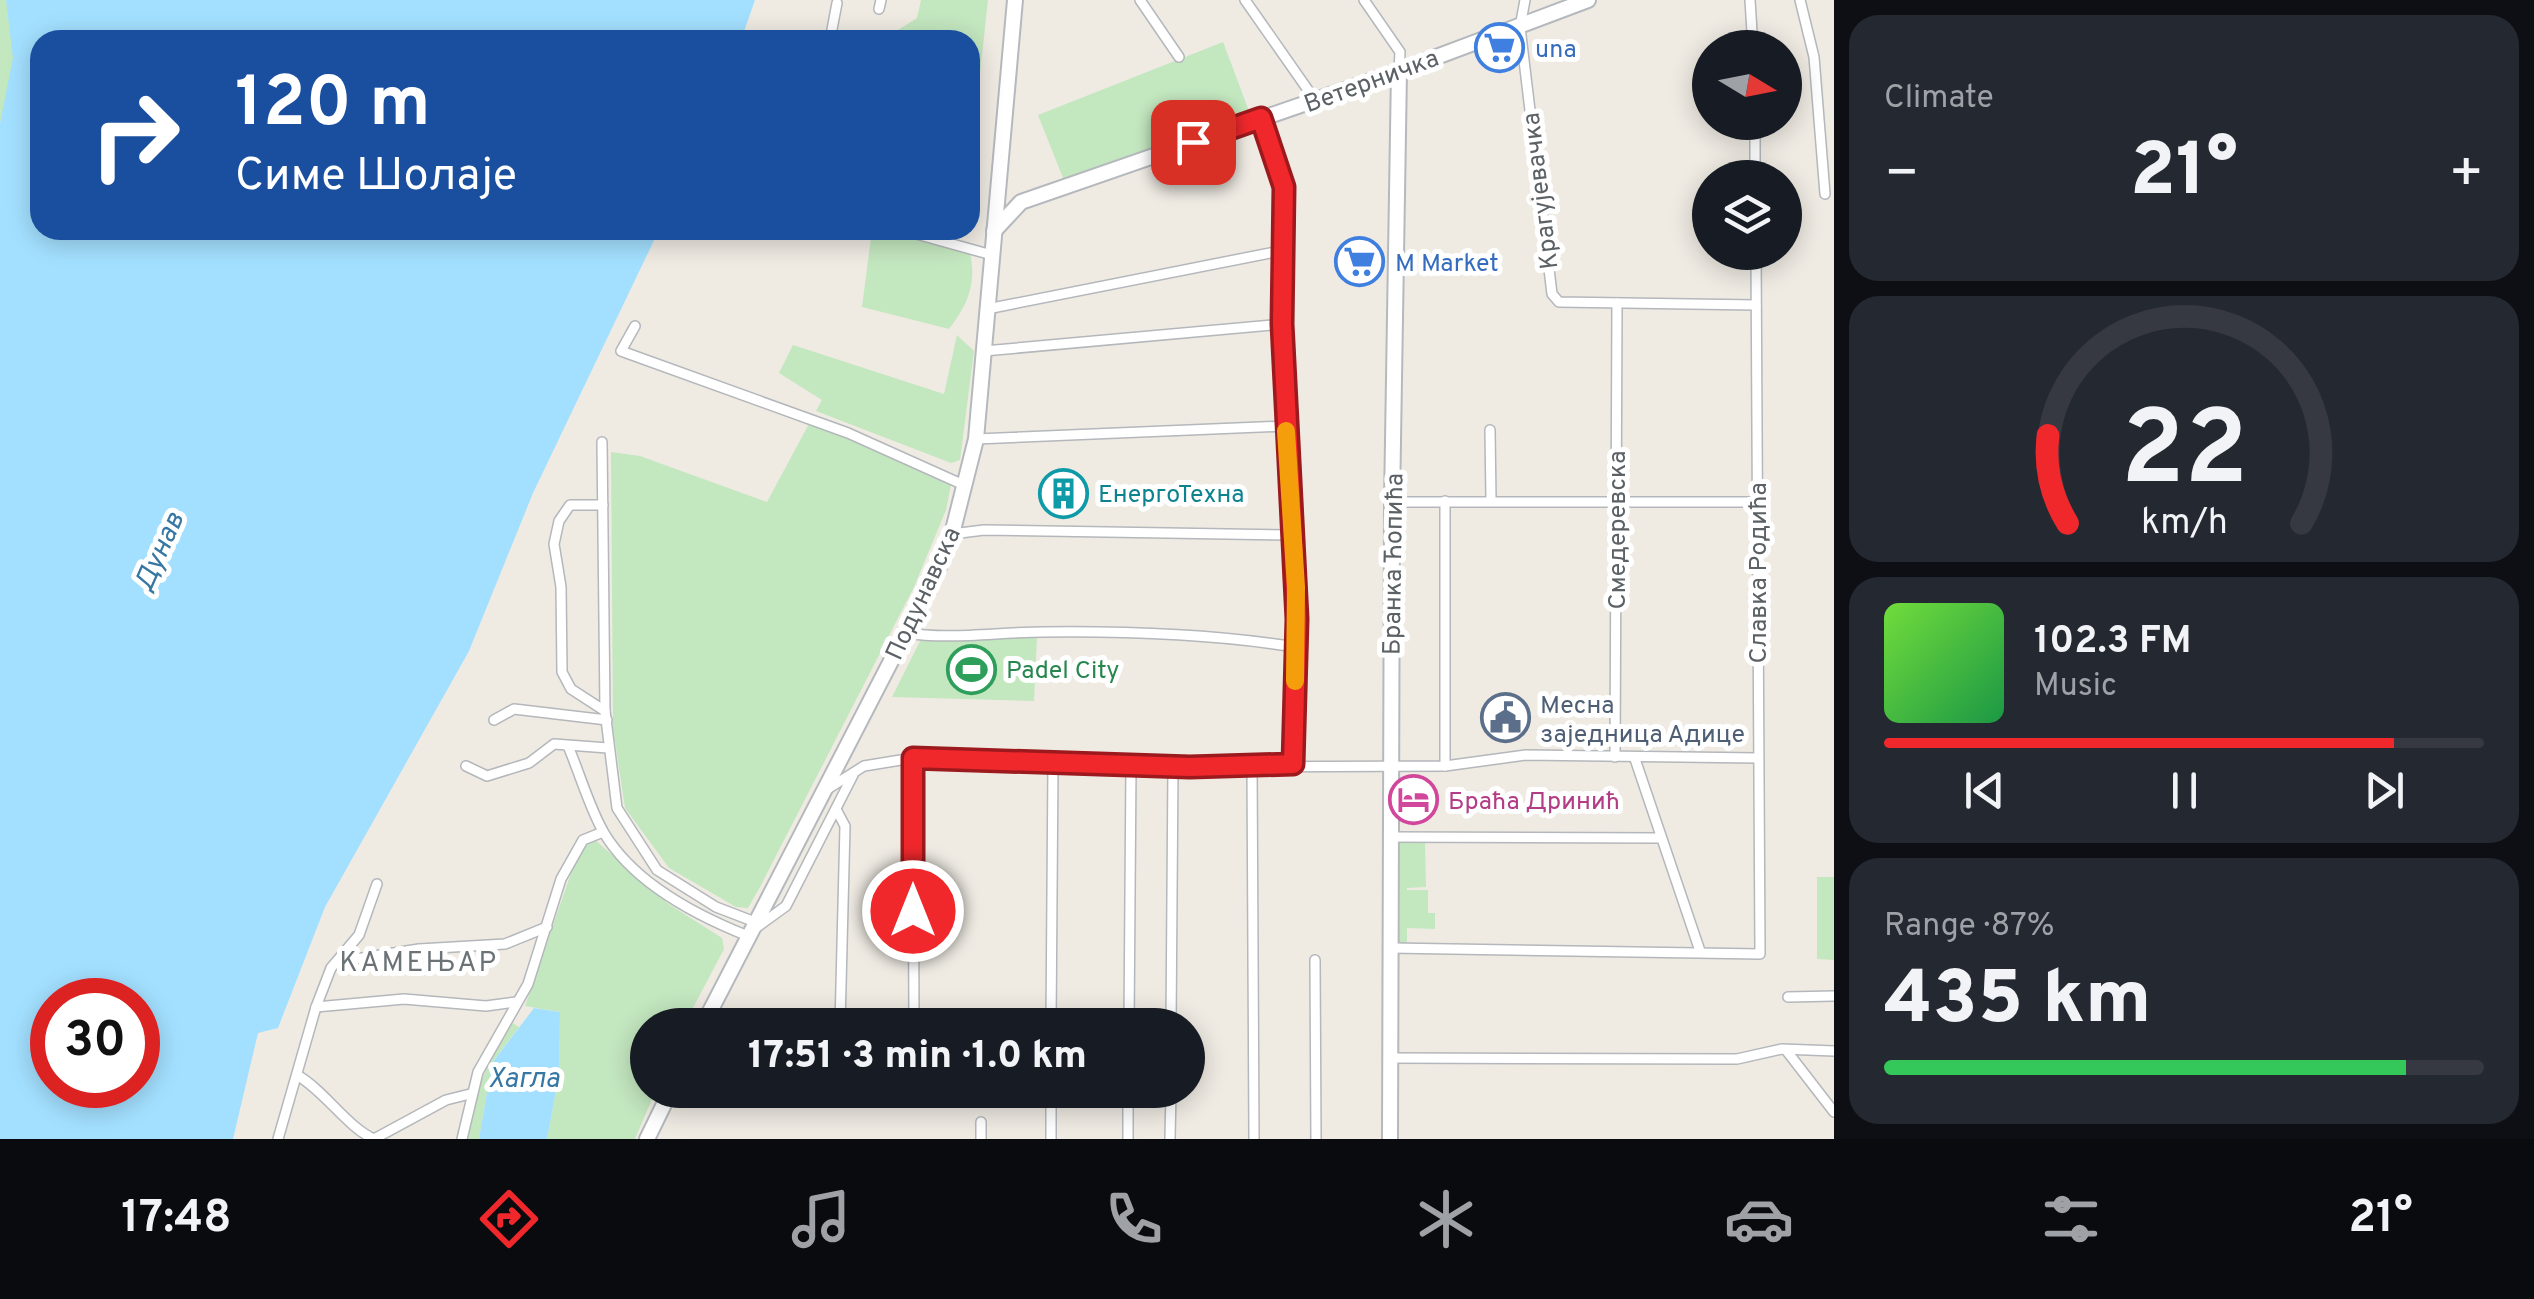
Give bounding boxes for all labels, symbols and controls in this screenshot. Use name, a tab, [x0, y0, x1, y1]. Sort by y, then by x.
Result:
supermarket icon: una	[1474, 22, 1526, 74]
north arrow	[1692, 30, 1802, 140]
map controls	[1692, 30, 1802, 270]
place label: una	[1535, 35, 1577, 67]
street label: Ветерничка	[1300, 44, 1444, 122]
text: 120 m	[235, 62, 431, 151]
icon: right	[70, 70, 200, 200]
text: Climate	[1884, 79, 1994, 119]
pin	[1151, 100, 1236, 185]
street label: Крагујевачка	[1516, 110, 1567, 271]
icon: arrive	[1166, 115, 1221, 170]
text: 21°	[2130, 127, 2238, 222]
text: −	[1884, 141, 1919, 211]
text: +	[2449, 141, 2484, 211]
text: Симе Шолаје	[235, 149, 517, 206]
button: layers	[1692, 160, 1802, 270]
supermarket icon: M Market	[1334, 236, 1386, 288]
place label: M Market	[1395, 249, 1499, 281]
text: 22	[2120, 389, 2248, 521]
street label: Смедеревска	[1603, 451, 1635, 609]
building icon: ЕнергоТехна	[1037, 467, 1089, 519]
street label: Бранка Ћопића	[1377, 473, 1413, 655]
place label: ЕнергоТехна	[1098, 480, 1245, 512]
street label: Славка Родића	[1744, 482, 1776, 664]
text: km/h	[2141, 501, 2227, 547]
water label: Дунав	[127, 507, 194, 597]
street label: Подунавска	[880, 523, 970, 666]
text: 102.3 FM	[2034, 618, 2192, 667]
sports icon: Padel City	[945, 643, 997, 695]
place label: Padel City	[1006, 656, 1119, 688]
text: Music	[2034, 667, 2117, 707]
place label: Месна заједница Адице	[1540, 691, 1745, 752]
public building icon: Месна заједница Адице	[1479, 692, 1531, 744]
icon: previous	[1957, 763, 2012, 818]
icon: pause	[2157, 763, 2212, 818]
icon: next	[2357, 763, 2412, 818]
hotel icon: Браћа Дринић	[1387, 774, 1439, 826]
place label: Браћа Дринић	[1448, 787, 1620, 819]
position arrow	[861, 859, 965, 963]
text: Range · 87%	[1884, 907, 2055, 947]
district label: КАМЕЊАР	[339, 946, 499, 982]
text: 435 km	[1884, 955, 2151, 1050]
speed limit sign: 30	[30, 978, 160, 1108]
text: 17:51 · 3 min · 1.0 km	[748, 1033, 1087, 1082]
water label: Хагла	[488, 1062, 560, 1098]
icon: directions	[474, 1184, 544, 1254]
icon: music	[786, 1184, 856, 1254]
icon: phone	[1099, 1184, 1169, 1254]
icon: climate	[1411, 1184, 1481, 1254]
icon: car	[1724, 1184, 1794, 1254]
icon: filters	[2036, 1184, 2106, 1254]
text: 17:48	[121, 1191, 232, 1248]
text: 21°	[2348, 1191, 2413, 1248]

